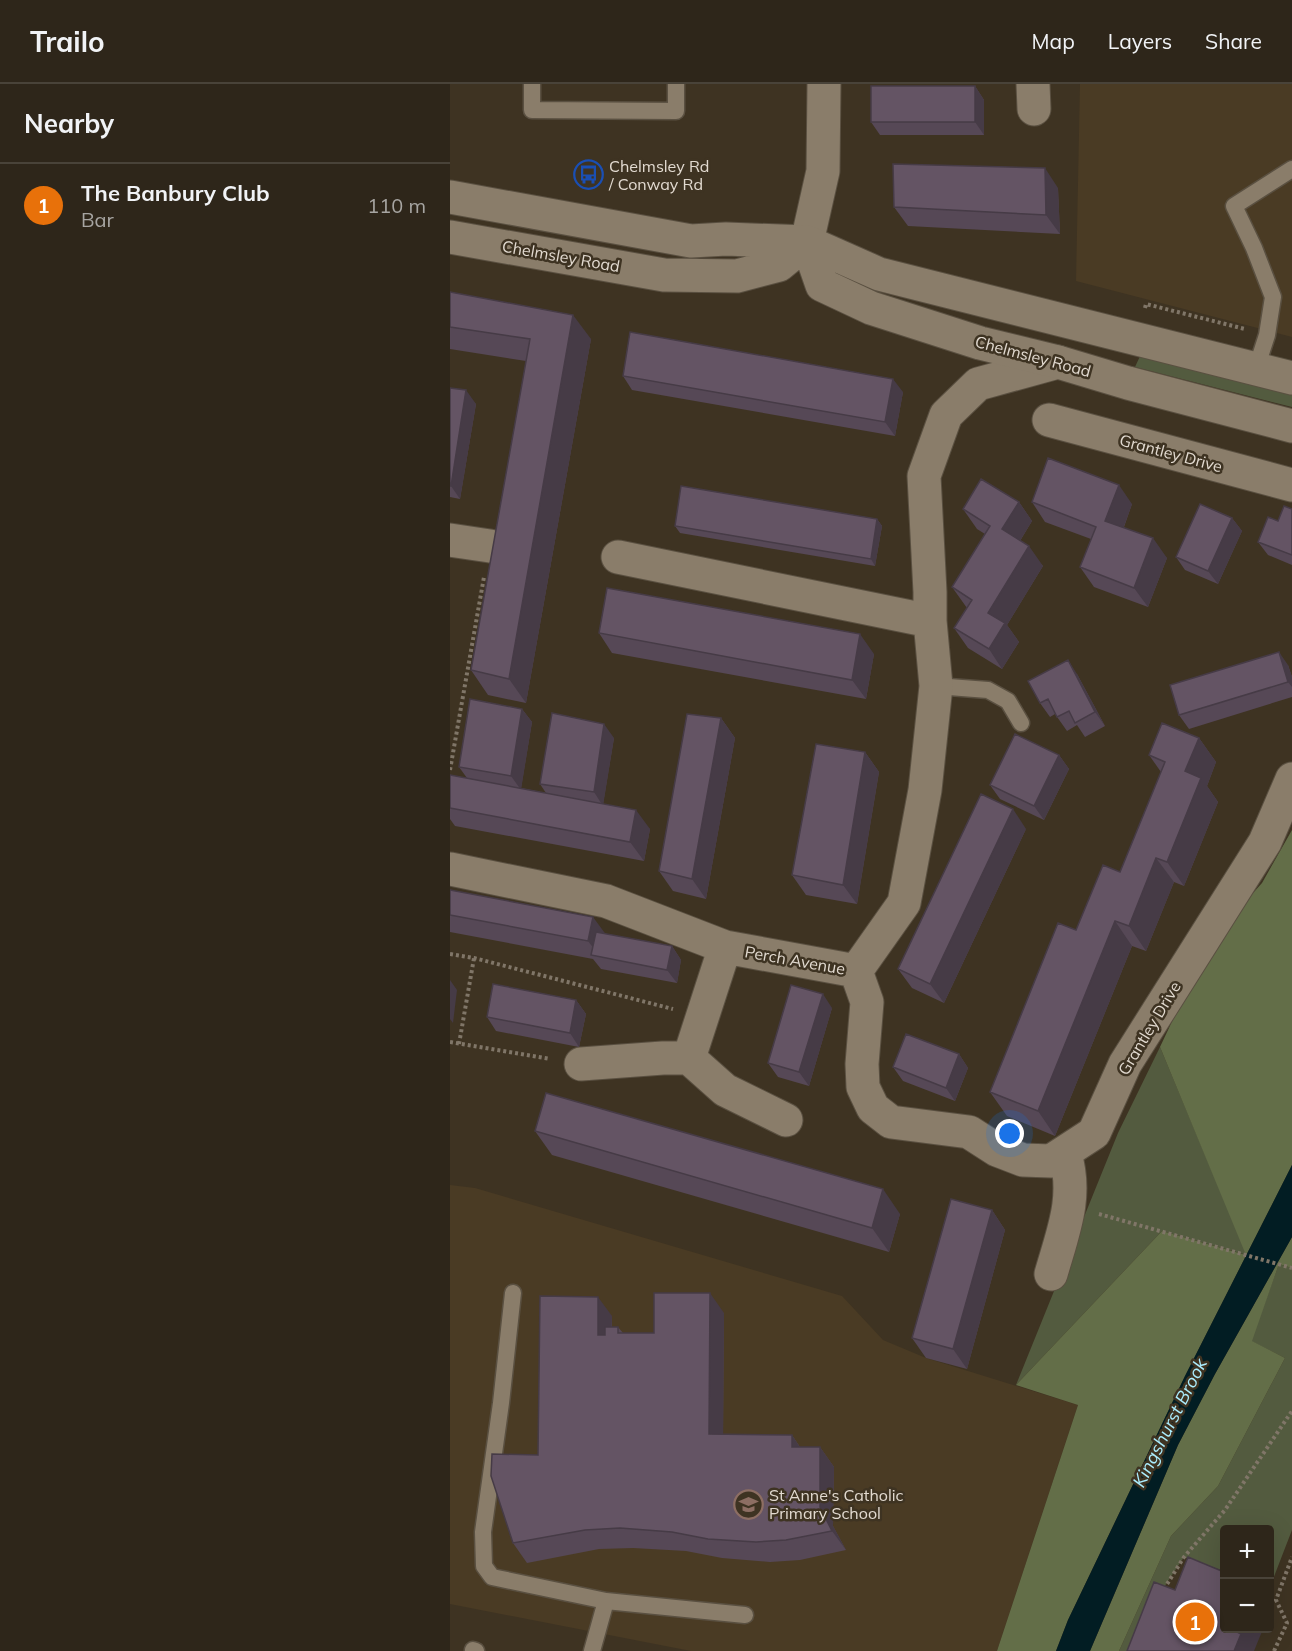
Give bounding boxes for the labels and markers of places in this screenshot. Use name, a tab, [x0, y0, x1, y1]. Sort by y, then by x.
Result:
place label: Chelmsley Rd / Conway Rd	[608, 156, 709, 194]
bus stop icon: Chelmsley Rd / Conway Rd	[572, 159, 604, 191]
place label: St Anne's Catholic Primary School	[769, 1485, 904, 1523]
school or university icon: St Anne's Catholic Primary School	[732, 1488, 764, 1520]
pin: 1	[1176, 1600, 1214, 1644]

